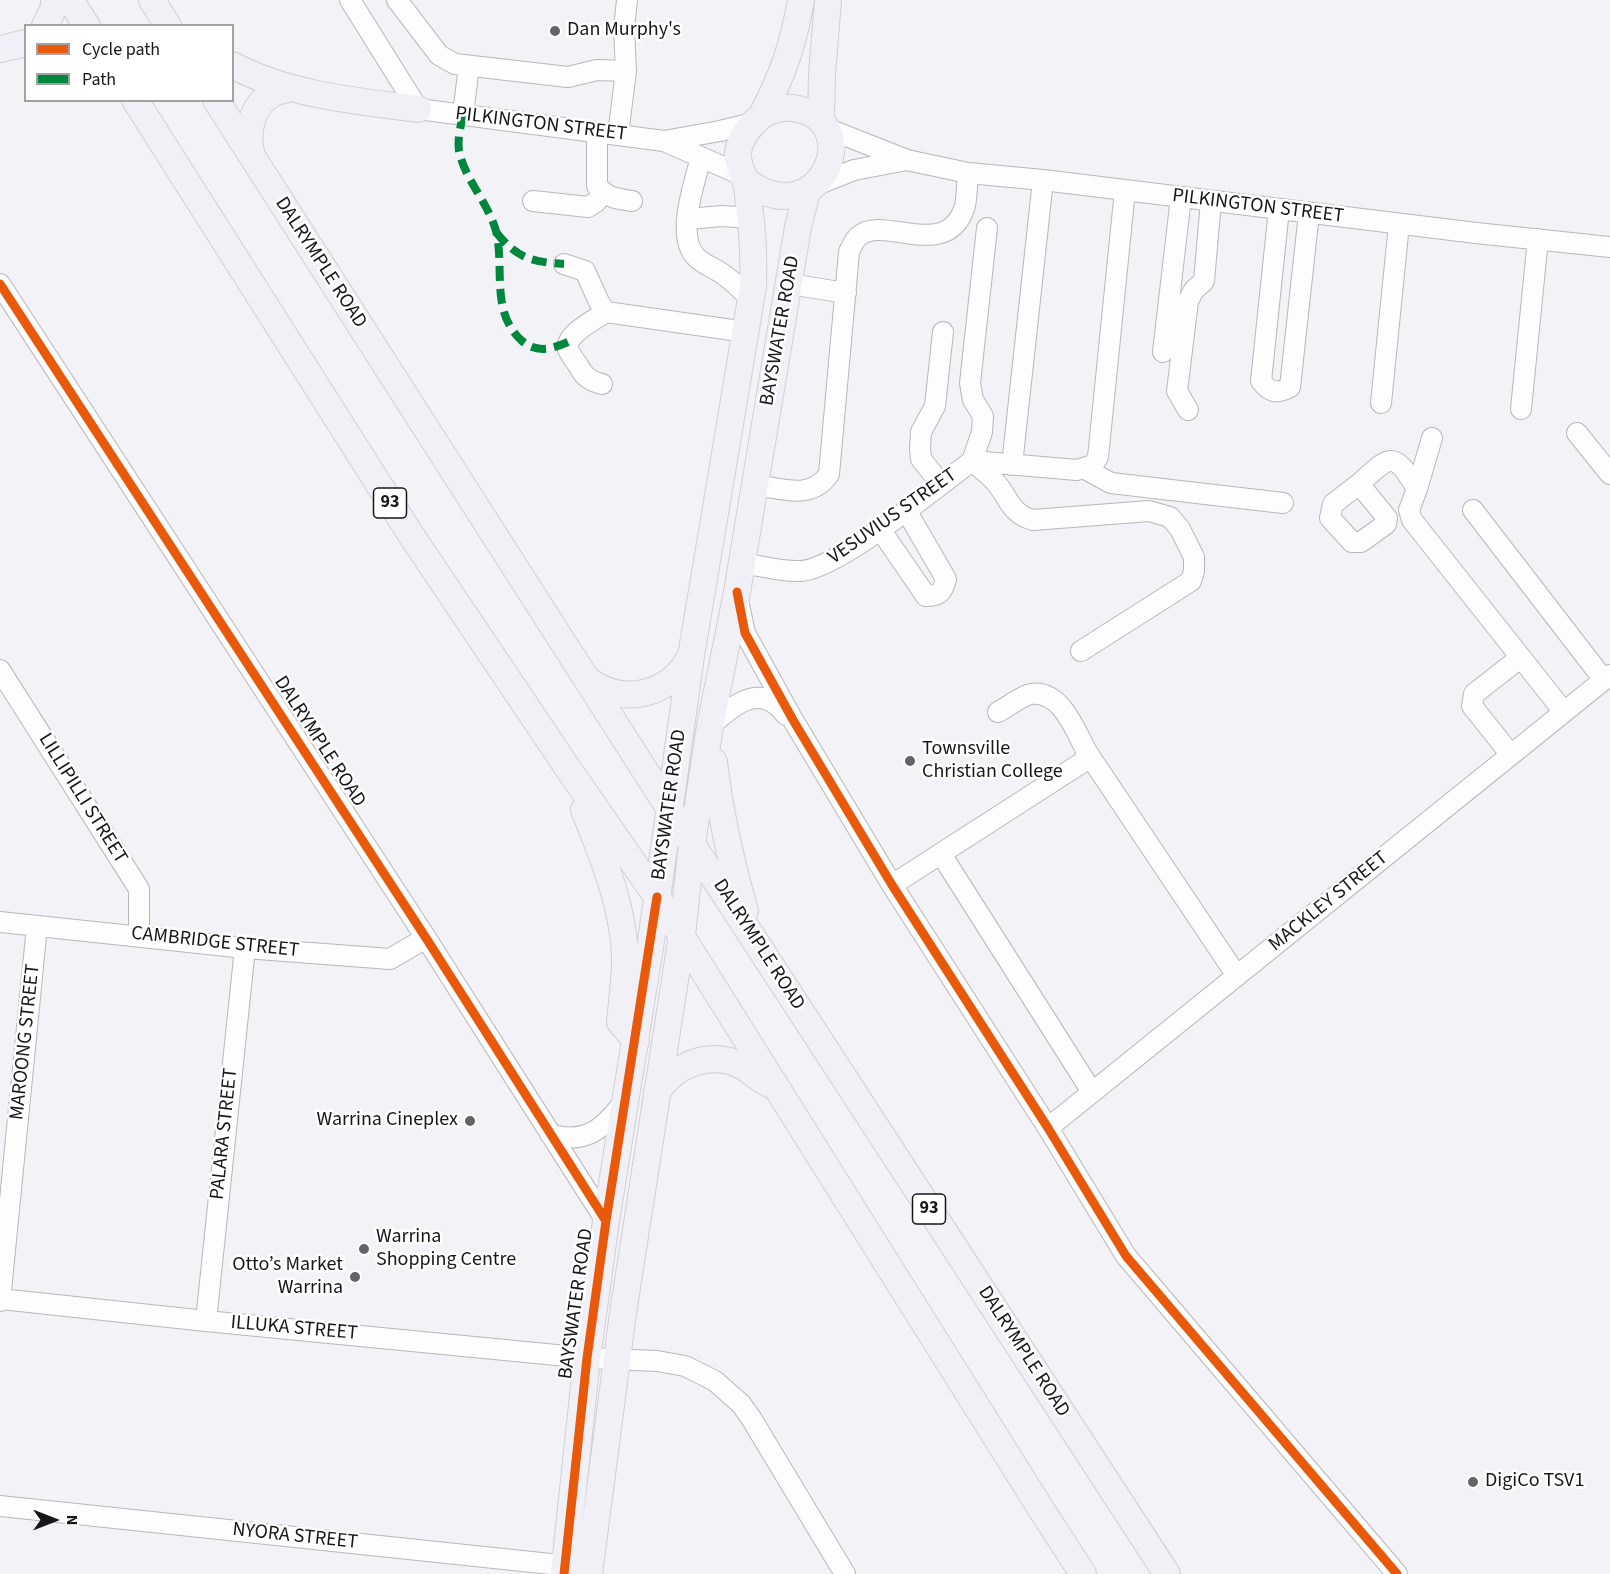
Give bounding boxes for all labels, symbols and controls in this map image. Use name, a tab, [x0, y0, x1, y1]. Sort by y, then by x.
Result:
place label: Dan Murphy's	[567, 19, 681, 43]
legend	[24, 24, 234, 102]
marker: Dan Murphy's	[548, 24, 562, 38]
text: Cycle path	[82, 37, 160, 62]
text: Path	[82, 67, 116, 92]
street label: PILKINGTON STREET	[454, 103, 628, 147]
street label: PILKINGTON STREET	[1171, 185, 1345, 229]
street label: DALRYMPLE ROAD	[269, 193, 371, 333]
street label: BAYSWATER ROAD	[756, 254, 806, 408]
street label: VESUVIUS STREET	[824, 464, 962, 570]
road number: 93	[374, 488, 406, 518]
street label: DALRYMPLE ROAD	[268, 672, 370, 812]
street label: BAYSWATER ROAD	[648, 728, 692, 882]
street label: LILLIPILLI STREET	[32, 729, 132, 869]
place label: Townsville Christian College	[922, 738, 1063, 785]
marker: Townsville Christian College	[903, 754, 917, 768]
street label: MACKLEY STREET	[1265, 847, 1393, 957]
street label: DALRYMPLE ROAD	[707, 875, 809, 1015]
street label: CAMBRIDGE STREET	[130, 922, 300, 964]
street label: MAROONG STREET	[6, 963, 46, 1121]
street label: PALARA STREET	[206, 1067, 244, 1201]
place label: Warrina Cineplex	[317, 1109, 458, 1133]
marker: Warrina Cineplex	[463, 1114, 477, 1128]
road number: 93	[912, 1194, 946, 1224]
place label: Warrina Shopping Centre	[376, 1226, 516, 1273]
street label: BAYSWATER ROAD	[555, 1227, 599, 1381]
marker: Warrina Shopping Centre	[357, 1242, 371, 1256]
place label: Otto’s Market Warrina	[232, 1254, 343, 1301]
marker: Otto’s Market Warrina	[348, 1270, 362, 1284]
street label: DALRYMPLE ROAD	[972, 1282, 1074, 1422]
street label: ILLUKA STREET	[229, 1311, 359, 1347]
place label: DigiCo TSV1	[1485, 1470, 1584, 1494]
marker: DigiCo TSV1	[1466, 1475, 1480, 1489]
north arrow	[24, 1490, 84, 1550]
text: N	[61, 1515, 83, 1525]
street label: NYORA STREET	[231, 1518, 359, 1556]

